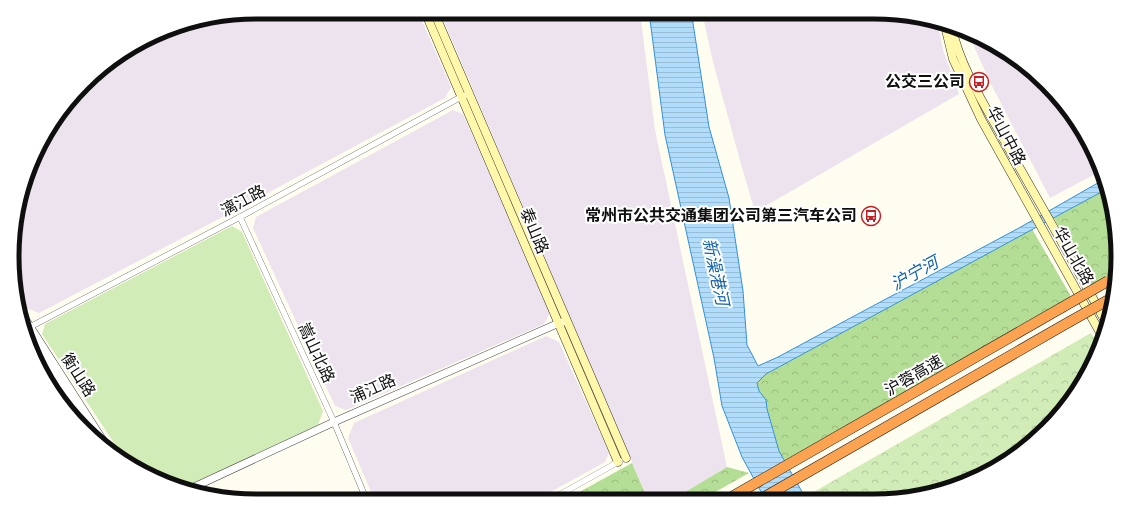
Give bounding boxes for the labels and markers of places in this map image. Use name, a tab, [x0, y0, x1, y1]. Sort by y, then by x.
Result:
place label: 公交三公司	[885, 70, 965, 94]
bus stop icon: 公交三公司	[968, 71, 990, 93]
place label: 常州市公共交通集团公司第三汽车公司	[585, 204, 857, 228]
bus stop icon: 常州市公共交通集团公司第三汽车公司	[860, 205, 882, 227]

